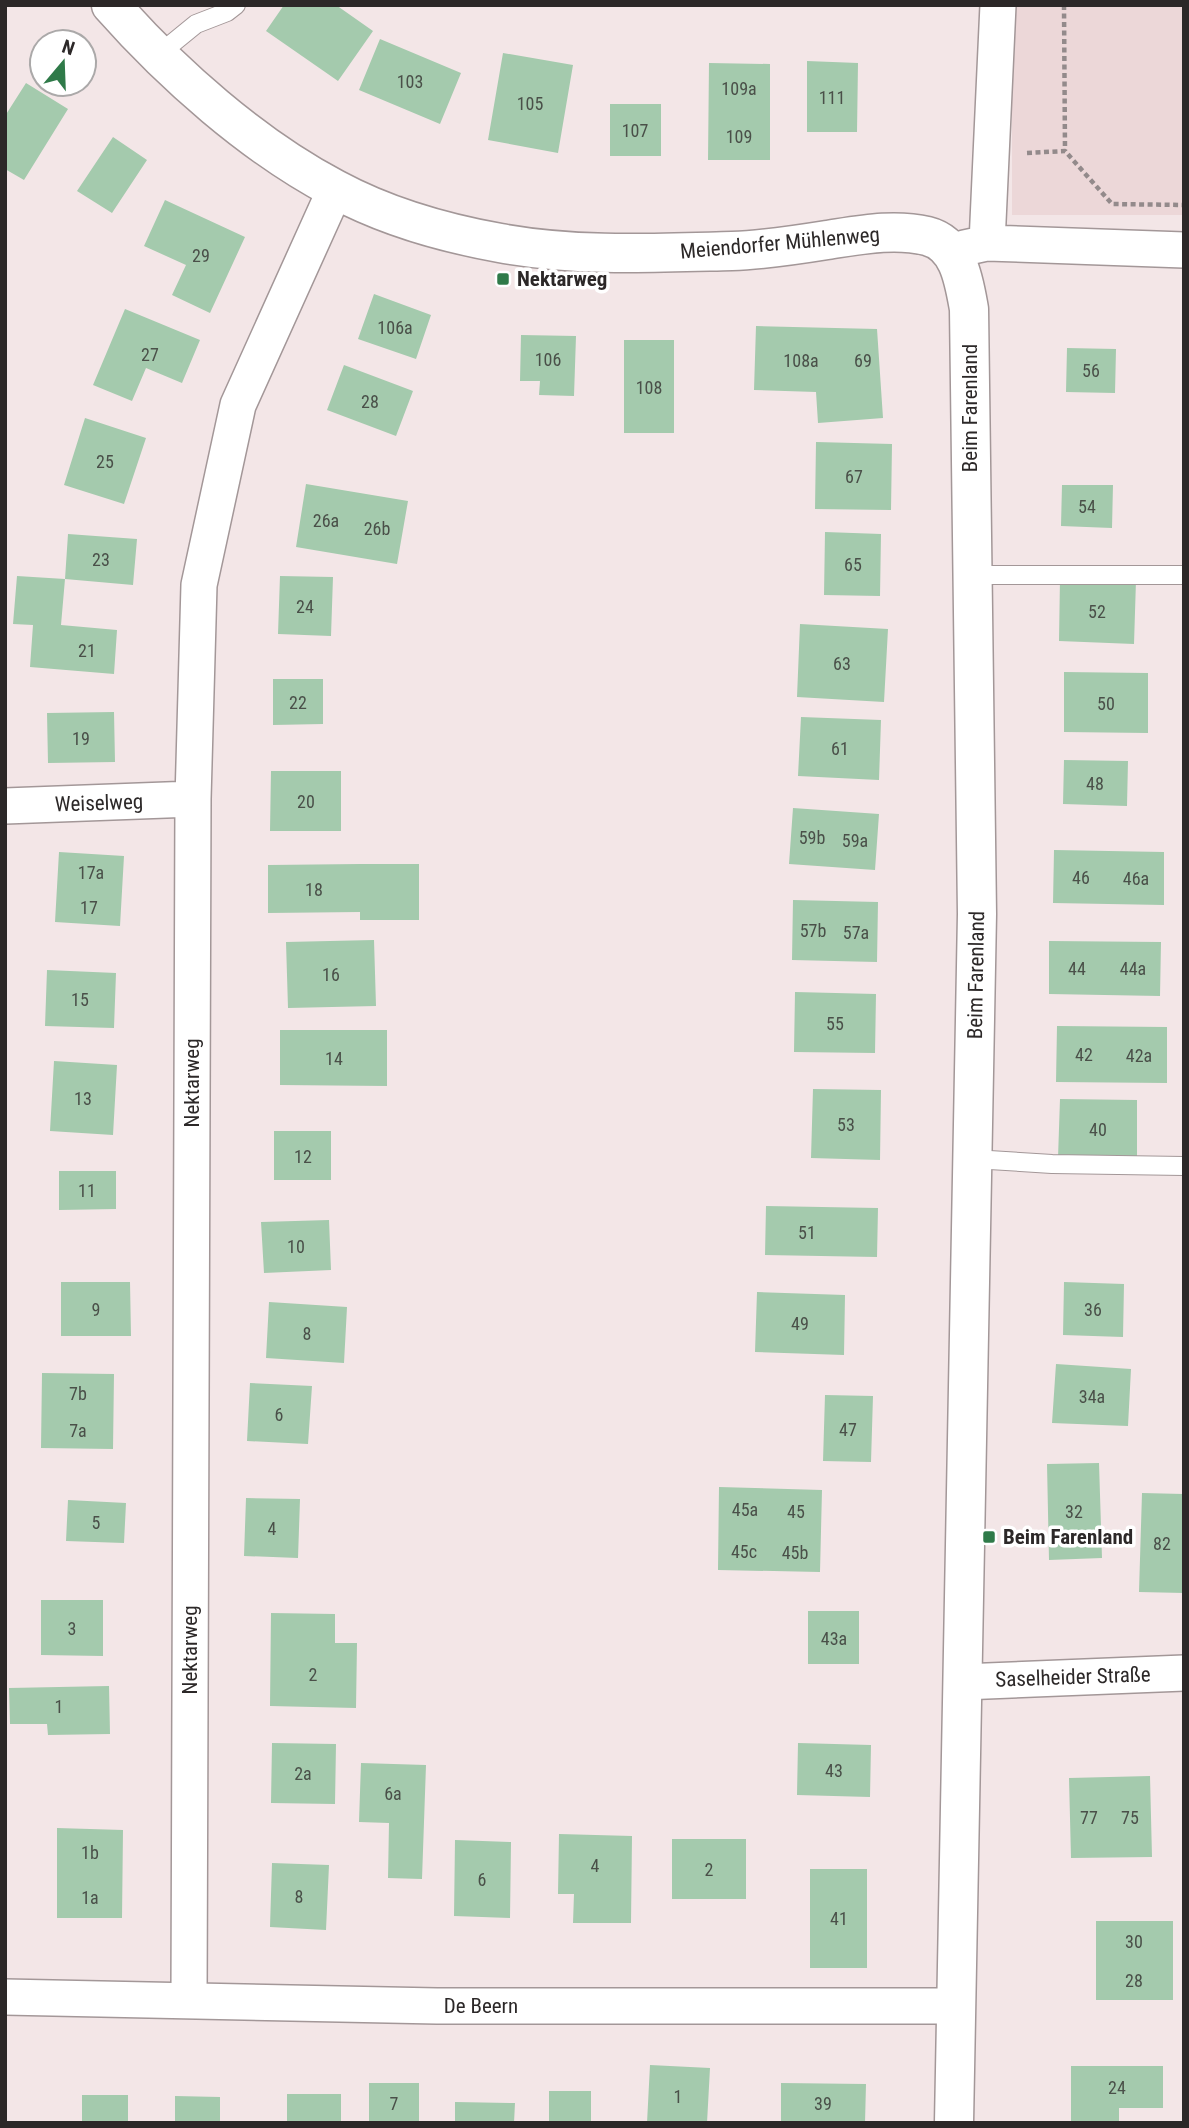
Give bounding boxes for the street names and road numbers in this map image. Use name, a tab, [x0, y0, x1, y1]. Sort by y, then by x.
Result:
street label: Meiendorfer Mühlenweg	[679, 222, 881, 264]
street label: Beim Farenland	[958, 344, 982, 472]
street label: Weiselweg	[54, 789, 144, 817]
street label: Beim Farenland	[963, 911, 989, 1039]
street label: Nektarweg	[180, 1038, 204, 1128]
street label: Nektarweg	[178, 1605, 202, 1695]
street label: Saselheider Straße	[995, 1662, 1151, 1692]
street label: De Beern	[444, 1994, 518, 2018]

